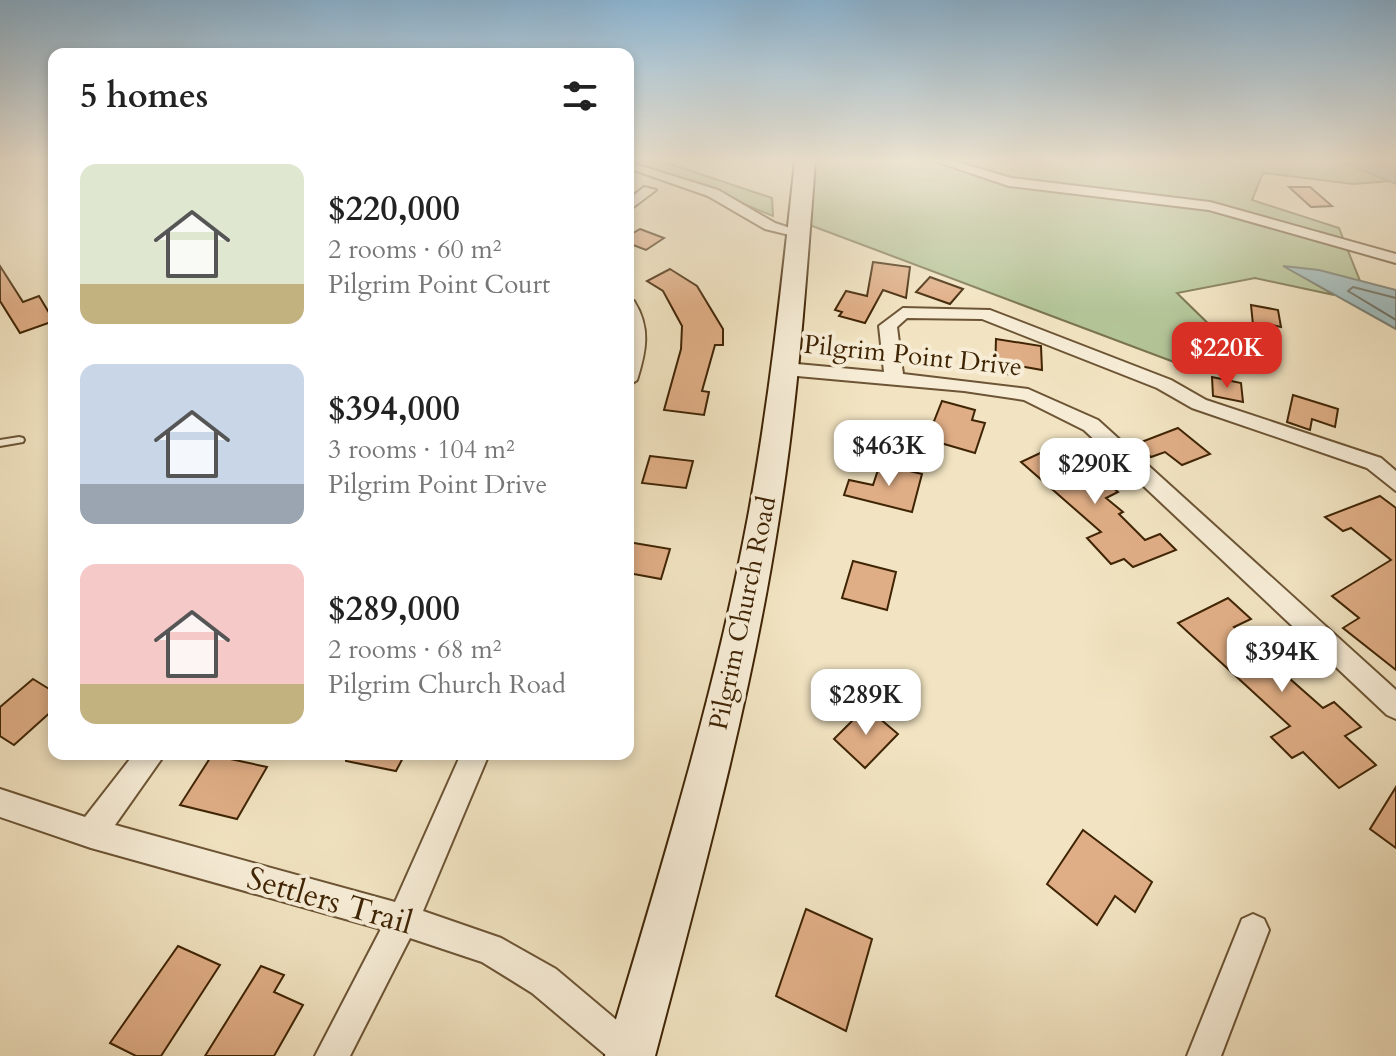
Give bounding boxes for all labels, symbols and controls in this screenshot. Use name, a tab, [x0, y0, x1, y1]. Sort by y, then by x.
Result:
text: 5 homes	[80, 73, 208, 119]
icon: filters	[558, 74, 602, 118]
text: $220,000	[328, 186, 460, 232]
icon: home	[144, 196, 240, 292]
text: 2 rooms · 60 m²	[328, 232, 501, 267]
text: Pilgrim Point Court	[328, 267, 550, 302]
pin: $220K	[1171, 322, 1283, 390]
street label: Pilgrim Point Drive	[802, 327, 1024, 384]
text: $220K	[1190, 330, 1264, 365]
text: $394,000	[328, 386, 460, 432]
icon: home	[144, 396, 240, 492]
pin: $463K	[833, 420, 945, 488]
text: $463K	[852, 428, 926, 463]
text: 3 rooms · 104 m²	[328, 432, 515, 467]
pin: $290K	[1039, 438, 1151, 506]
text: $290K	[1058, 446, 1132, 481]
text: Pilgrim Point Drive	[328, 467, 547, 502]
street label: Pilgrim Church Road	[701, 493, 784, 733]
text: $289,000	[328, 586, 460, 632]
icon: home	[144, 596, 240, 692]
pin: $394K	[1226, 626, 1338, 694]
text: 2 rooms · 68 m²	[328, 632, 501, 667]
text: $394K	[1245, 634, 1319, 669]
text: Pilgrim Church Road	[328, 667, 566, 702]
pin: $289K	[810, 669, 922, 737]
text: $289K	[829, 677, 903, 712]
street label: Settlers Trail	[242, 856, 418, 946]

